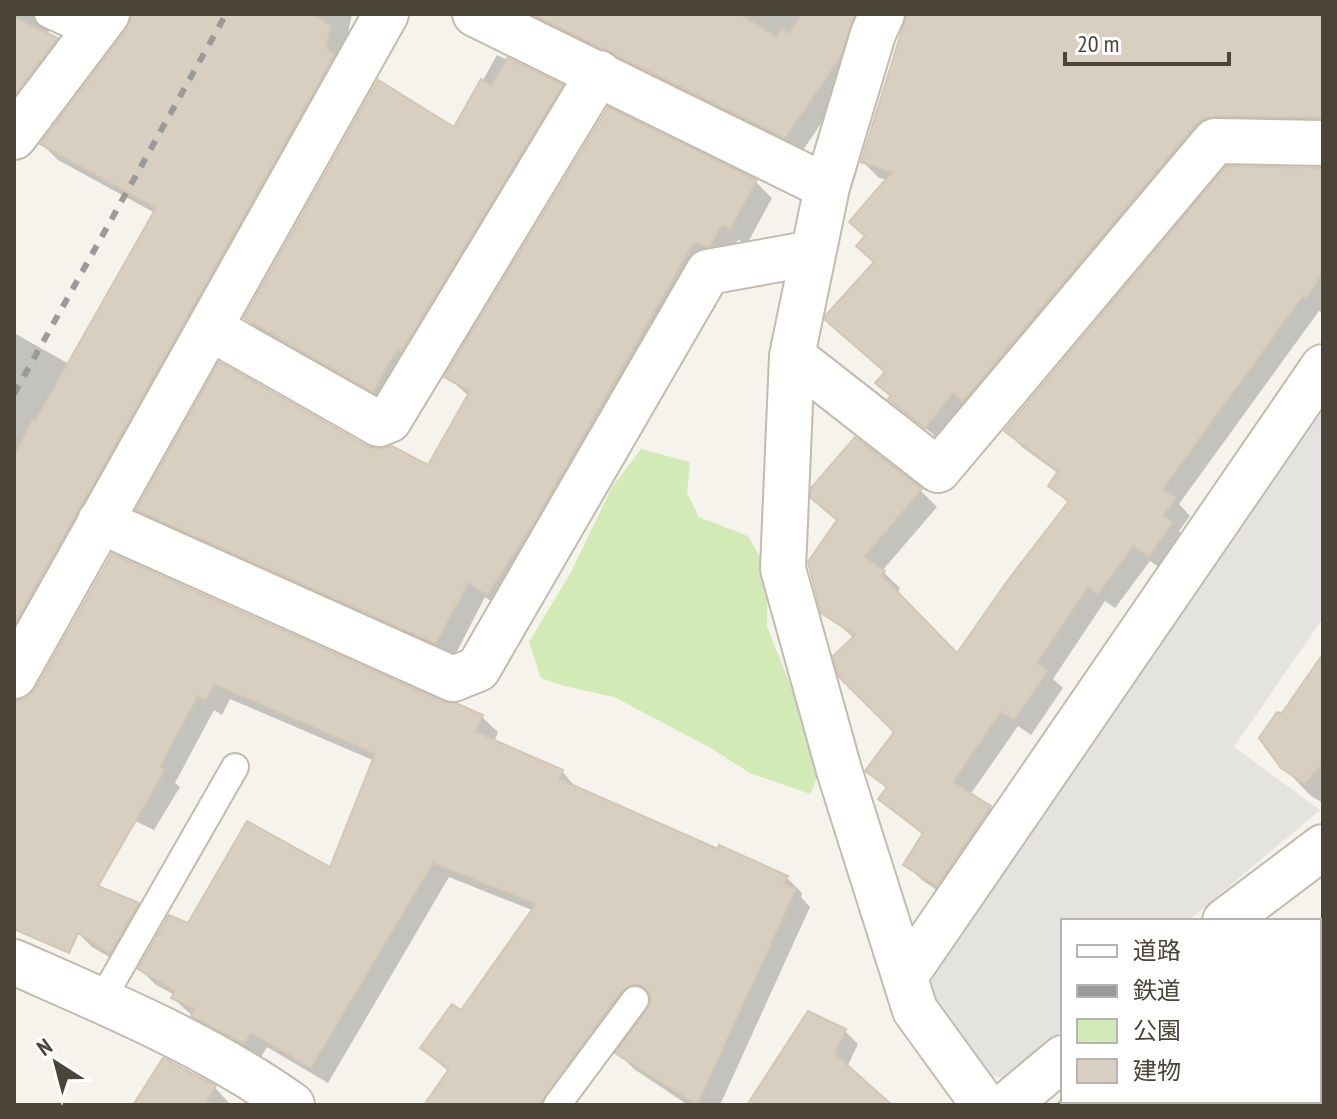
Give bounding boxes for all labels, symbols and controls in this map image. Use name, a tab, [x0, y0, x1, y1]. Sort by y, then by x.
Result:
scale bar	[1065, 16, 1229, 66]
text: 20 m	[1077, 28, 1119, 59]
legend	[1061, 919, 1321, 1103]
text: 道路	[1133, 935, 1181, 966]
text: 鉄道	[1133, 975, 1181, 1006]
text: 公園	[1133, 1015, 1181, 1046]
north arrow	[16, 1023, 96, 1103]
text: N	[31, 1032, 57, 1062]
text: 建物	[1133, 1055, 1181, 1086]

